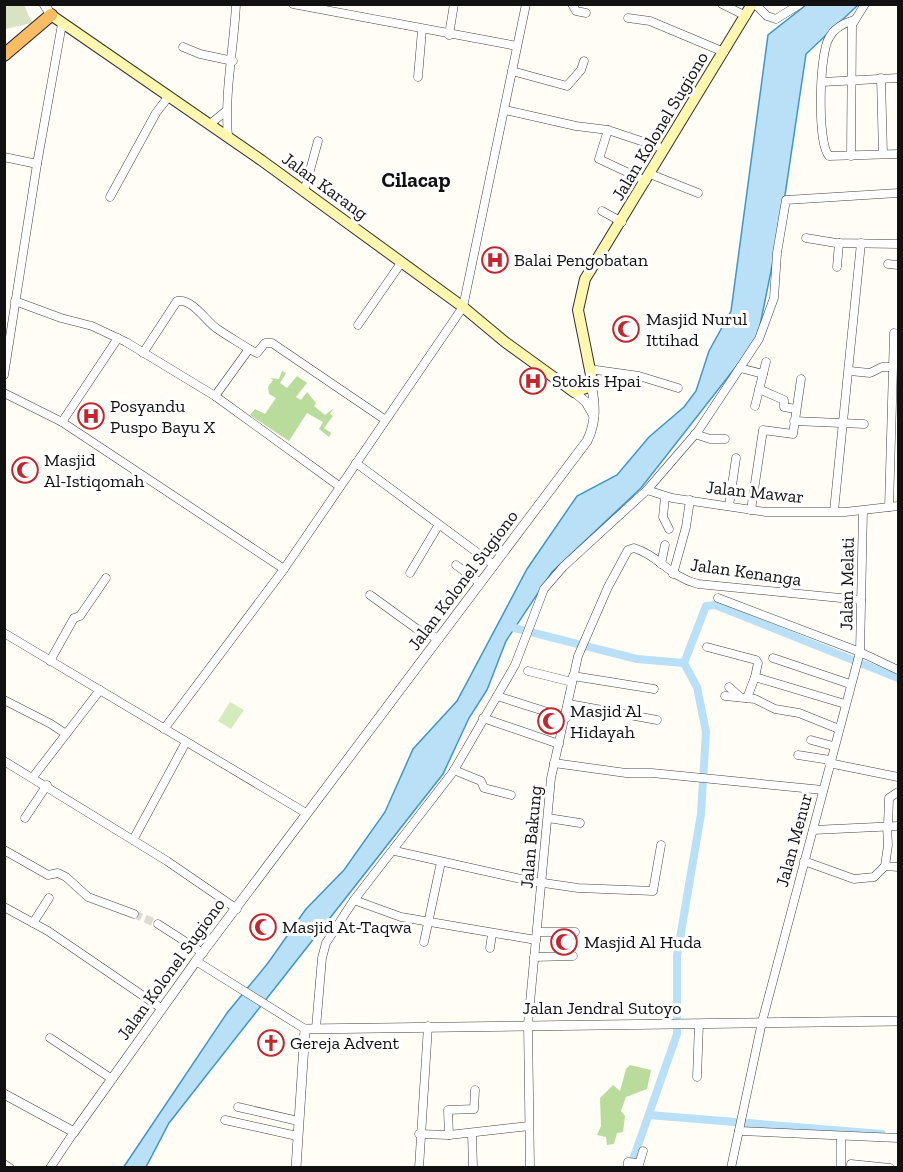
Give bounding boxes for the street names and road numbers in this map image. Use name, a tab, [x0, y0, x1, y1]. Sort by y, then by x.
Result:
street label: Jalan Kolonel Sugiono	[607, 48, 713, 204]
street label: Jalan Karang	[278, 147, 372, 225]
street label: Jalan Mawar	[705, 476, 805, 508]
street label: Jalan Kolonel Sugiono	[403, 506, 523, 654]
street label: Jalan Melati	[835, 537, 859, 631]
street label: Jalan Kenanga	[689, 553, 803, 591]
street label: Jalan Bakung	[516, 784, 546, 890]
street label: Jalan Menur	[771, 791, 817, 889]
street label: Jalan Kolonel Sugiono	[112, 894, 230, 1044]
street label: Jalan Jendral Sutoyo	[522, 997, 682, 1019]

